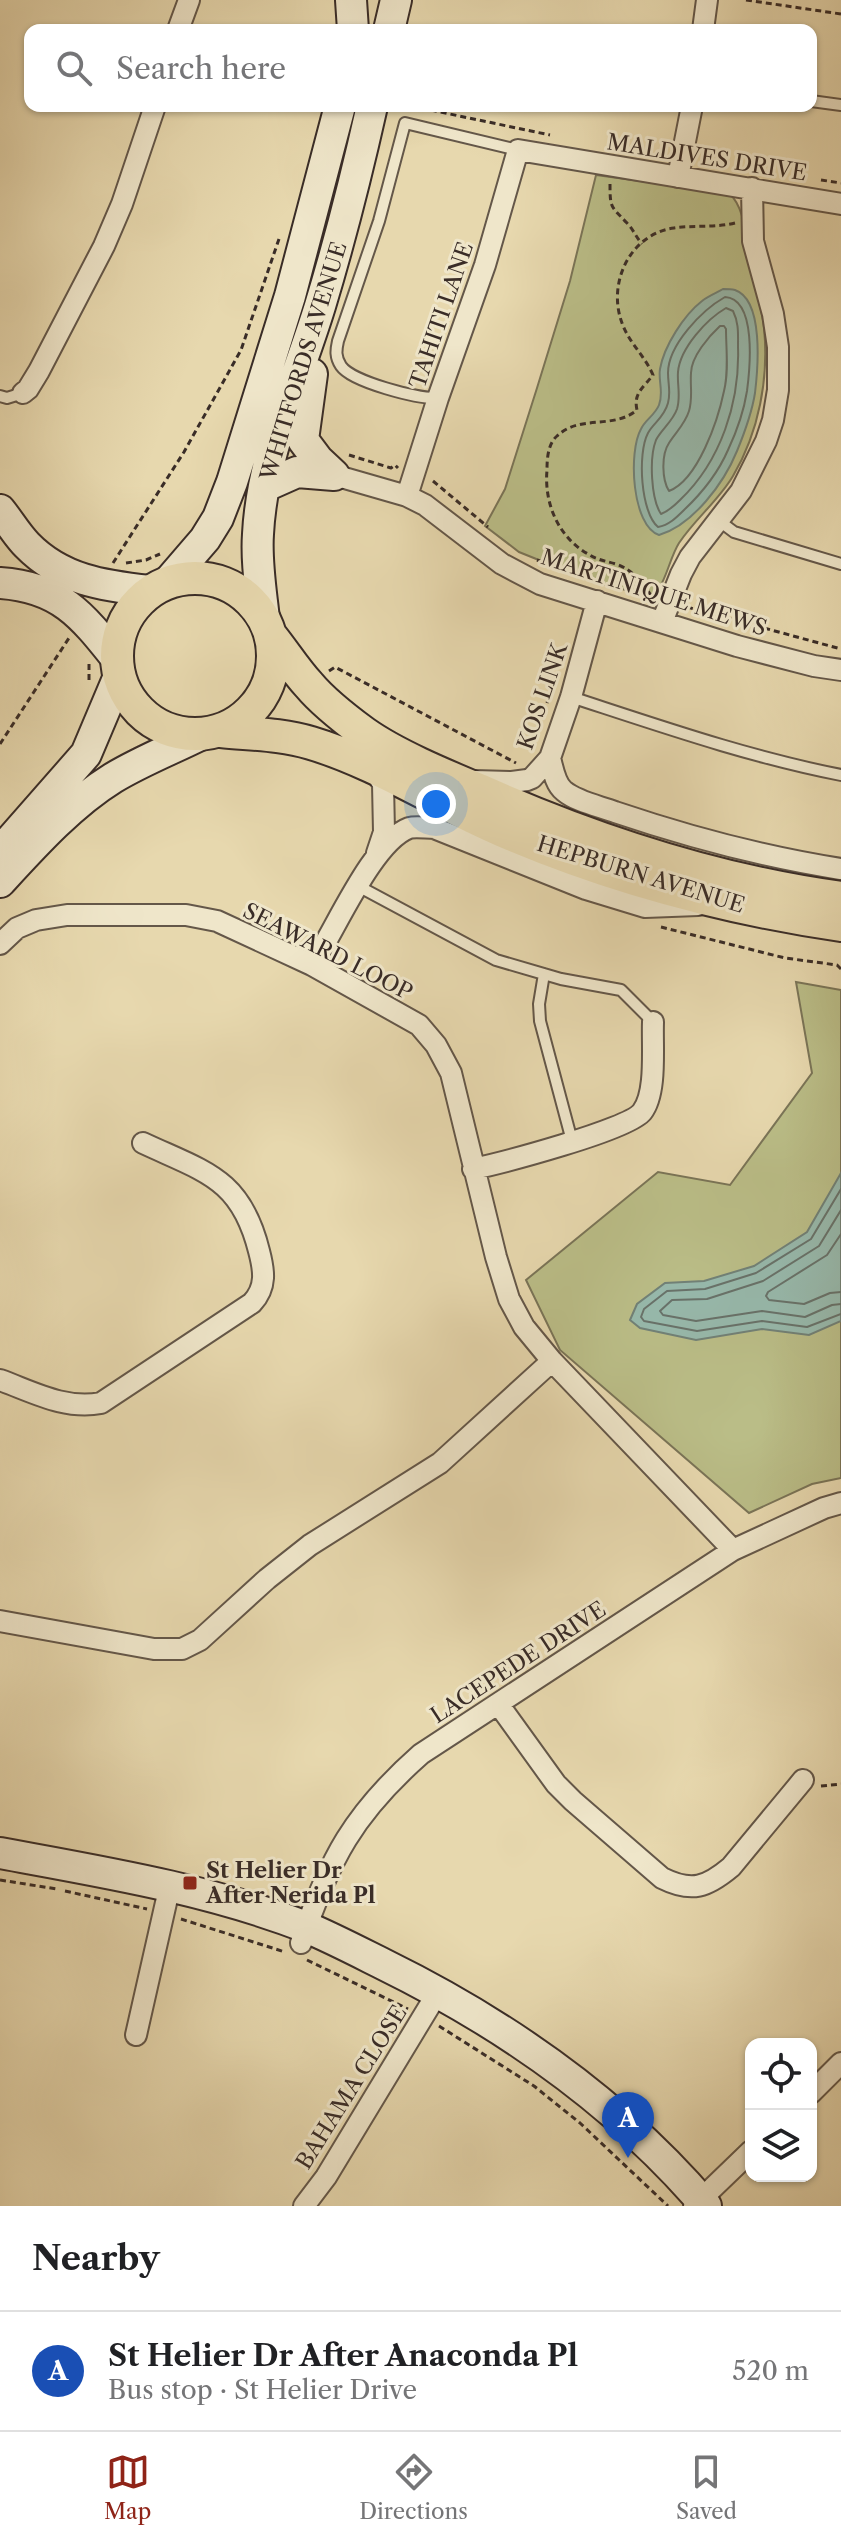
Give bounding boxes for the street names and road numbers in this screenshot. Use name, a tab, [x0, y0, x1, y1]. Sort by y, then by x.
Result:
street label: MALDIVES DRIVE	[605, 128, 809, 187]
street label: TAHITI LANE	[404, 238, 479, 392]
street label: WHITFORDS AVENUE	[254, 239, 353, 485]
street label: MARTINIQUE MEWS	[538, 543, 770, 642]
street label: KOS LINK	[512, 638, 574, 753]
street label: HEPBURN AVENUE	[534, 830, 748, 919]
street label: SEAWARD LOOP	[238, 897, 417, 1006]
street label: LACEPEDE DRIVE	[426, 1596, 611, 1729]
street label: BAHAMA CLOSE	[290, 2000, 413, 2174]

